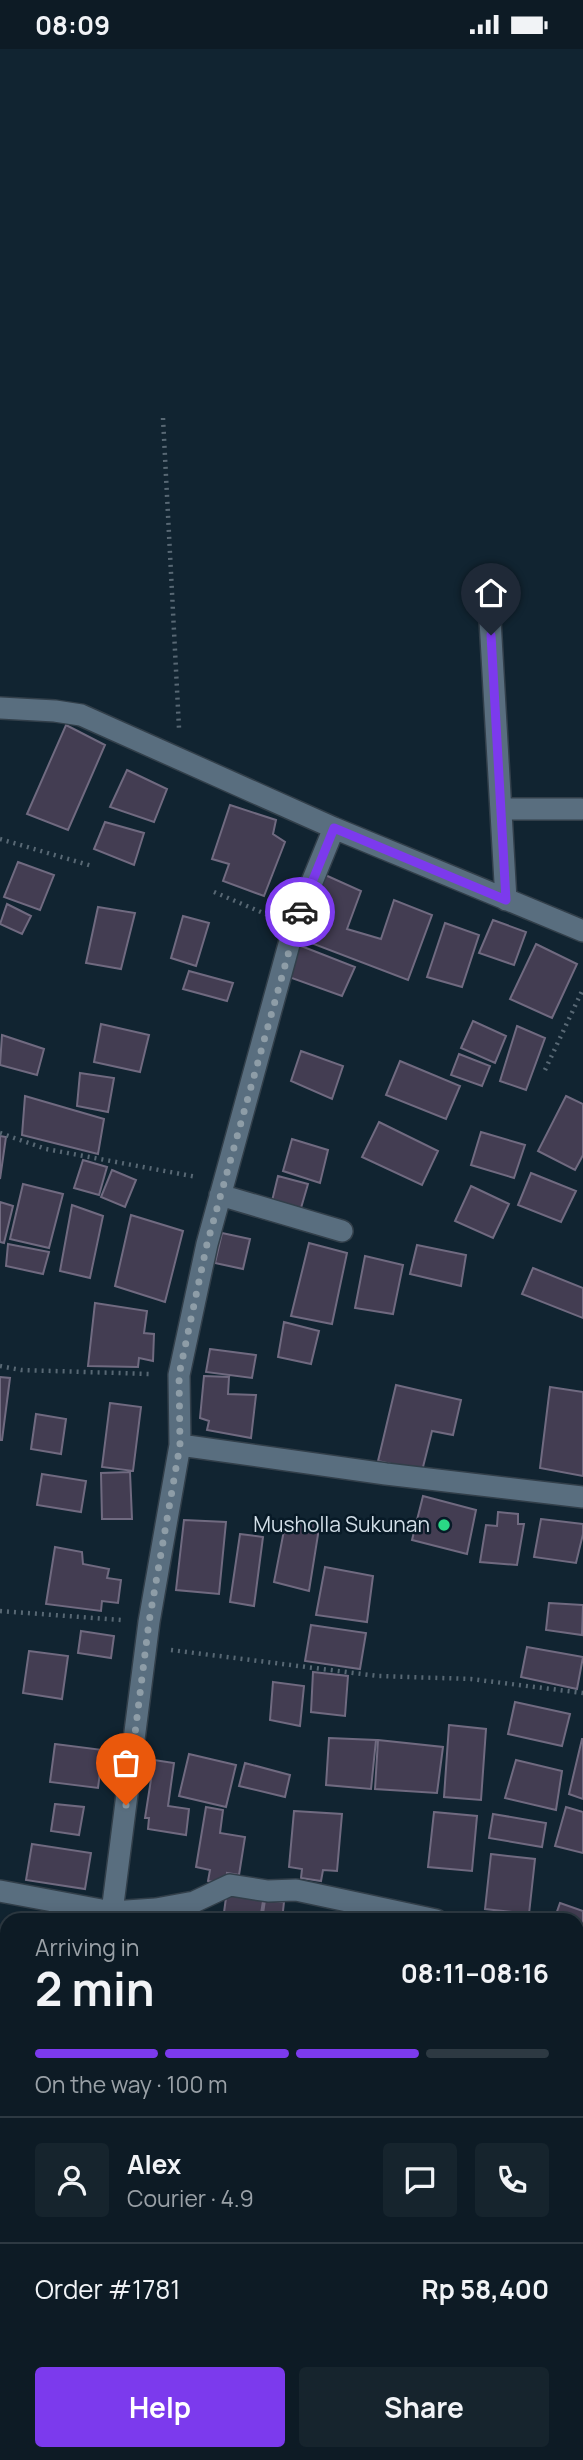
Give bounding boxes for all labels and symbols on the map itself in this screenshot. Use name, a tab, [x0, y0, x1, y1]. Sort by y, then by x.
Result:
pin	[461, 563, 521, 635]
courier	[265, 877, 335, 947]
place label: Musholla Sukunan	[253, 1510, 430, 1538]
marker: Musholla Sukunan	[436, 1517, 452, 1533]
pin	[96, 1733, 156, 1805]

